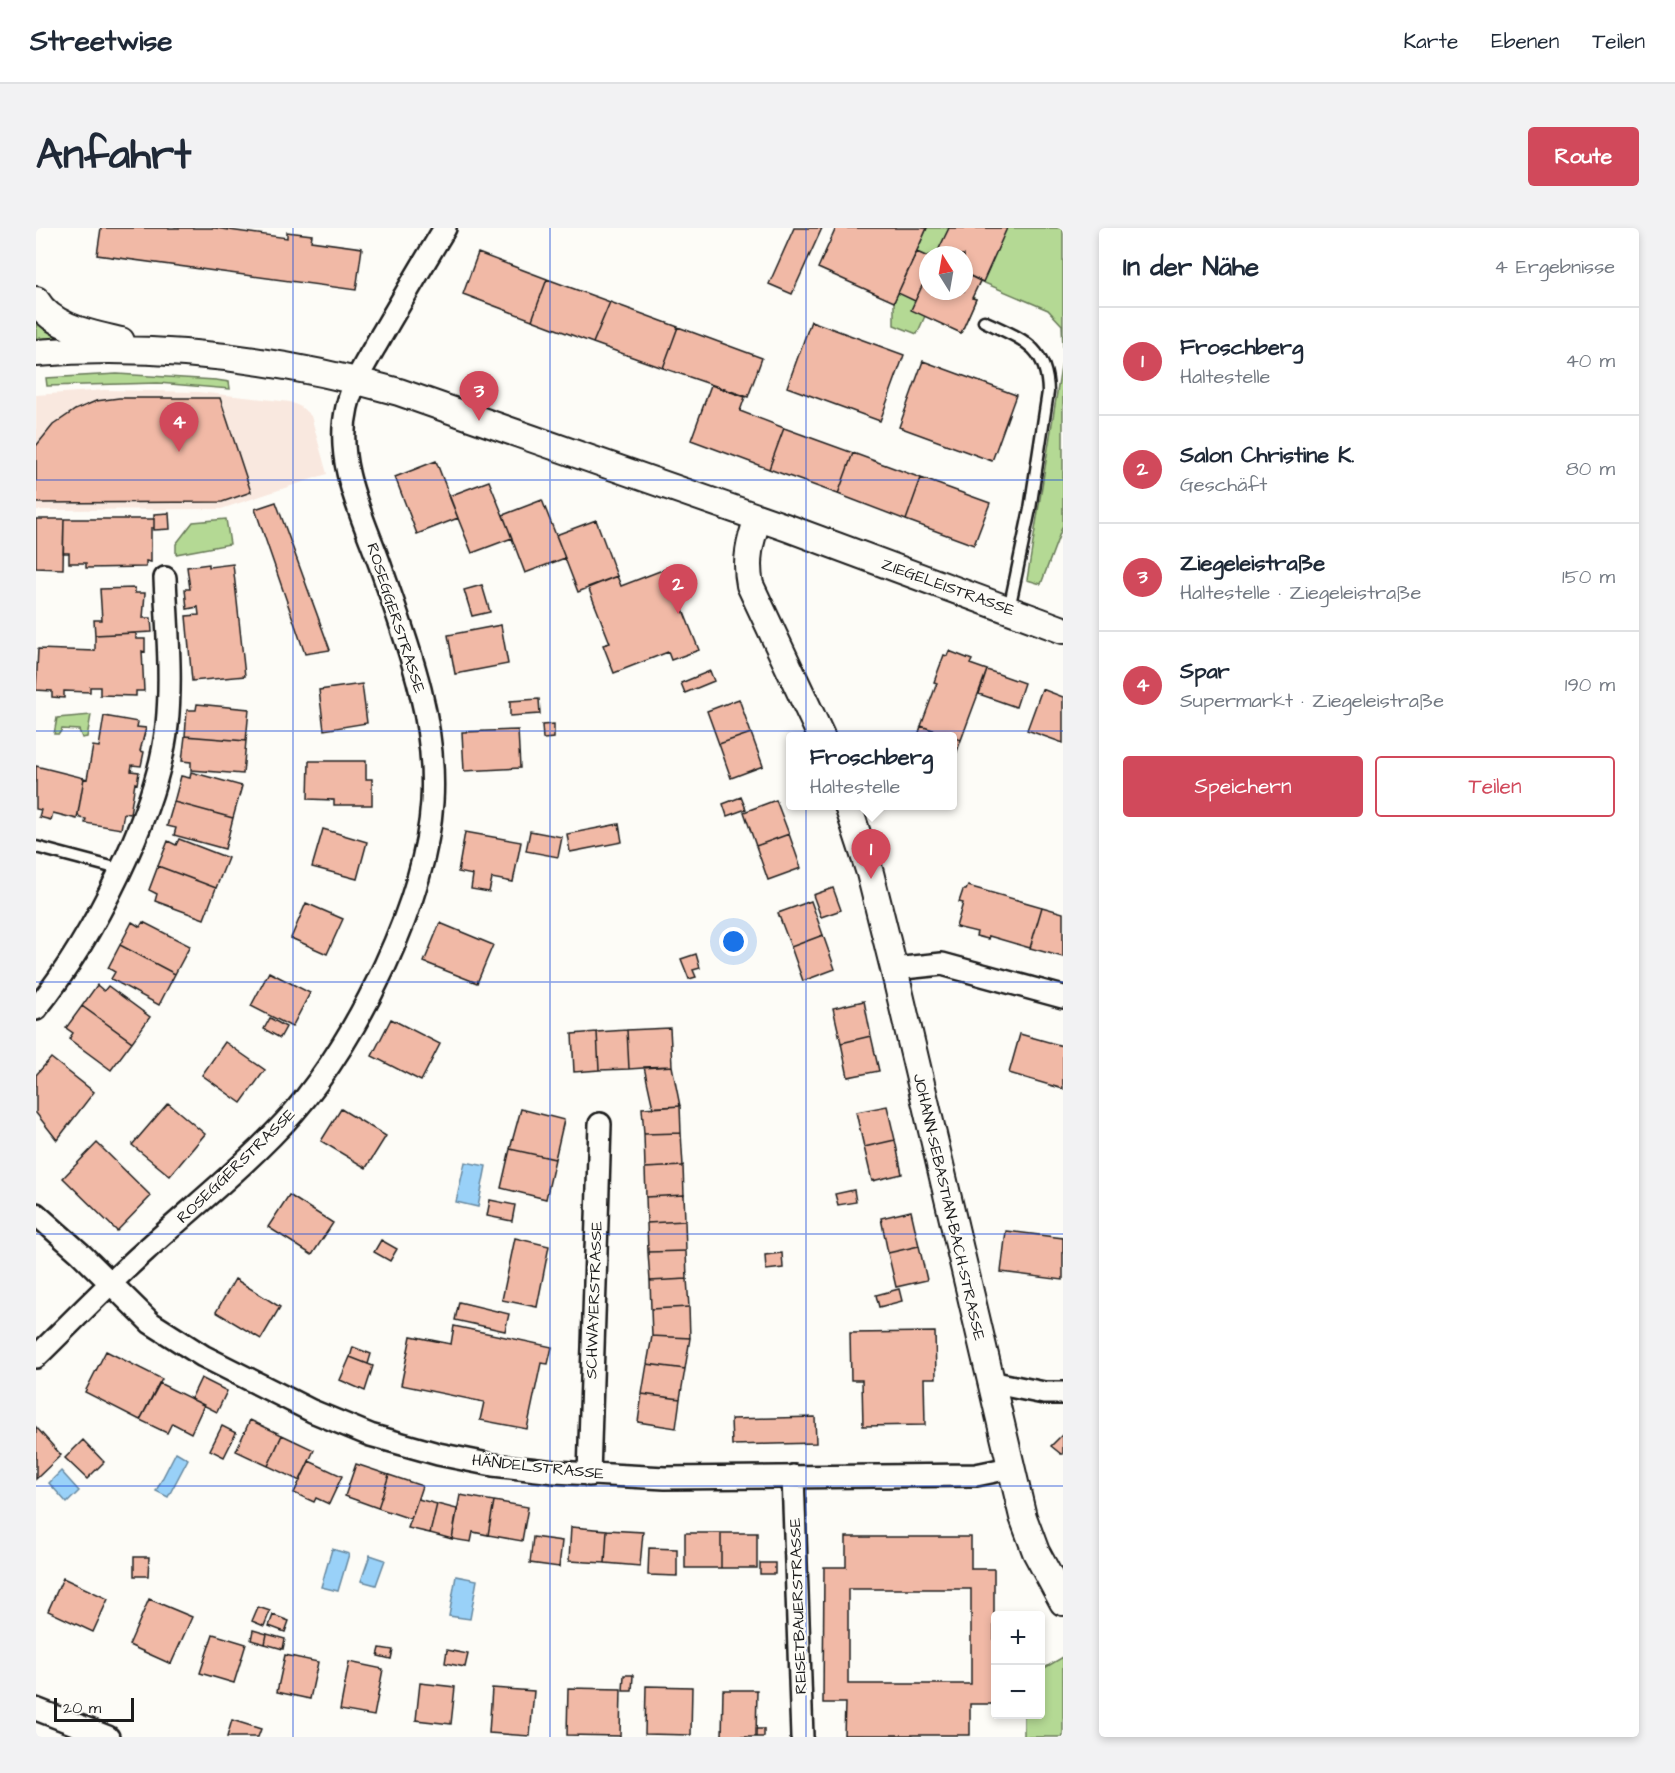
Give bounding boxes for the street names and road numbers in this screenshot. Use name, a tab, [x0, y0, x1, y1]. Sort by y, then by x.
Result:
street label: ROSEGGERSTRASSE	[361, 540, 431, 696]
street label: ZIEGELEISTRASSE	[879, 553, 1018, 621]
street label: JOHANN-SEBASTIAN-BACH-STRASSE	[908, 1072, 991, 1343]
street label: ROSEGGERSTRASSE	[172, 1103, 300, 1228]
street label: SCHWAYERSTRASSE	[580, 1220, 608, 1379]
street label: HÄNDELSTRASSE	[471, 1449, 606, 1485]
street label: REISETBAUERSTRASSE	[784, 1517, 812, 1695]

